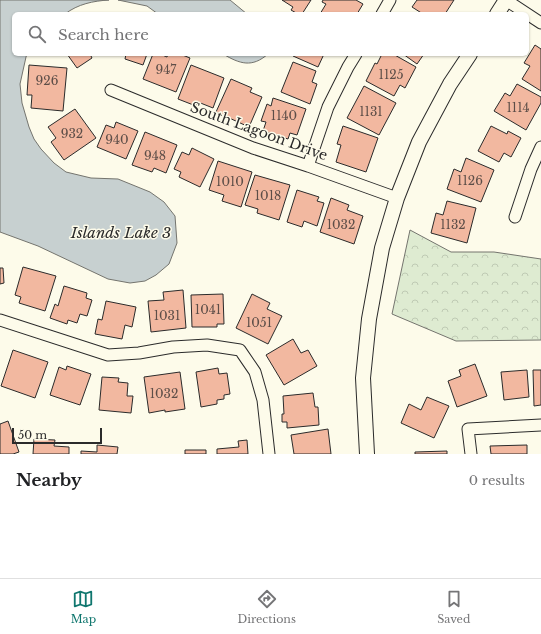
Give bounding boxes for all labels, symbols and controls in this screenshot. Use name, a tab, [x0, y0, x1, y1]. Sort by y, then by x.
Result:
search box	[12, 12, 529, 56]
icon: search	[26, 23, 48, 45]
text: Search here	[58, 25, 149, 44]
house number: 947	[156, 62, 177, 77]
house number: 1125	[379, 67, 404, 82]
house number: 926	[36, 73, 59, 88]
street label: South Lagoon Drive	[188, 98, 330, 164]
house number: 1114	[506, 100, 530, 115]
house number: 1131	[359, 104, 383, 119]
house number: 1140	[271, 108, 297, 123]
house number: 932	[61, 126, 83, 141]
house number: 940	[105, 132, 129, 147]
house number: 948	[144, 148, 166, 163]
house number: 1126	[457, 173, 483, 188]
house number: 1010	[216, 174, 244, 189]
house number: 1018	[255, 188, 281, 203]
house number: 1032	[327, 217, 355, 232]
house number: 1132	[440, 217, 466, 232]
water label: Islands Lake 3	[70, 223, 171, 242]
house number: 1041	[195, 302, 221, 317]
house number: 1031	[154, 308, 180, 323]
house number: 1051	[246, 315, 272, 330]
house number: 1032	[150, 386, 178, 401]
scale bar	[12, 426, 102, 445]
text: 50 m	[18, 428, 47, 442]
text: Nearby	[16, 470, 82, 491]
text: 0 results	[469, 472, 525, 489]
tab: Map	[71, 588, 96, 626]
tab: Directions	[237, 588, 296, 626]
tab: Saved	[437, 588, 470, 626]

